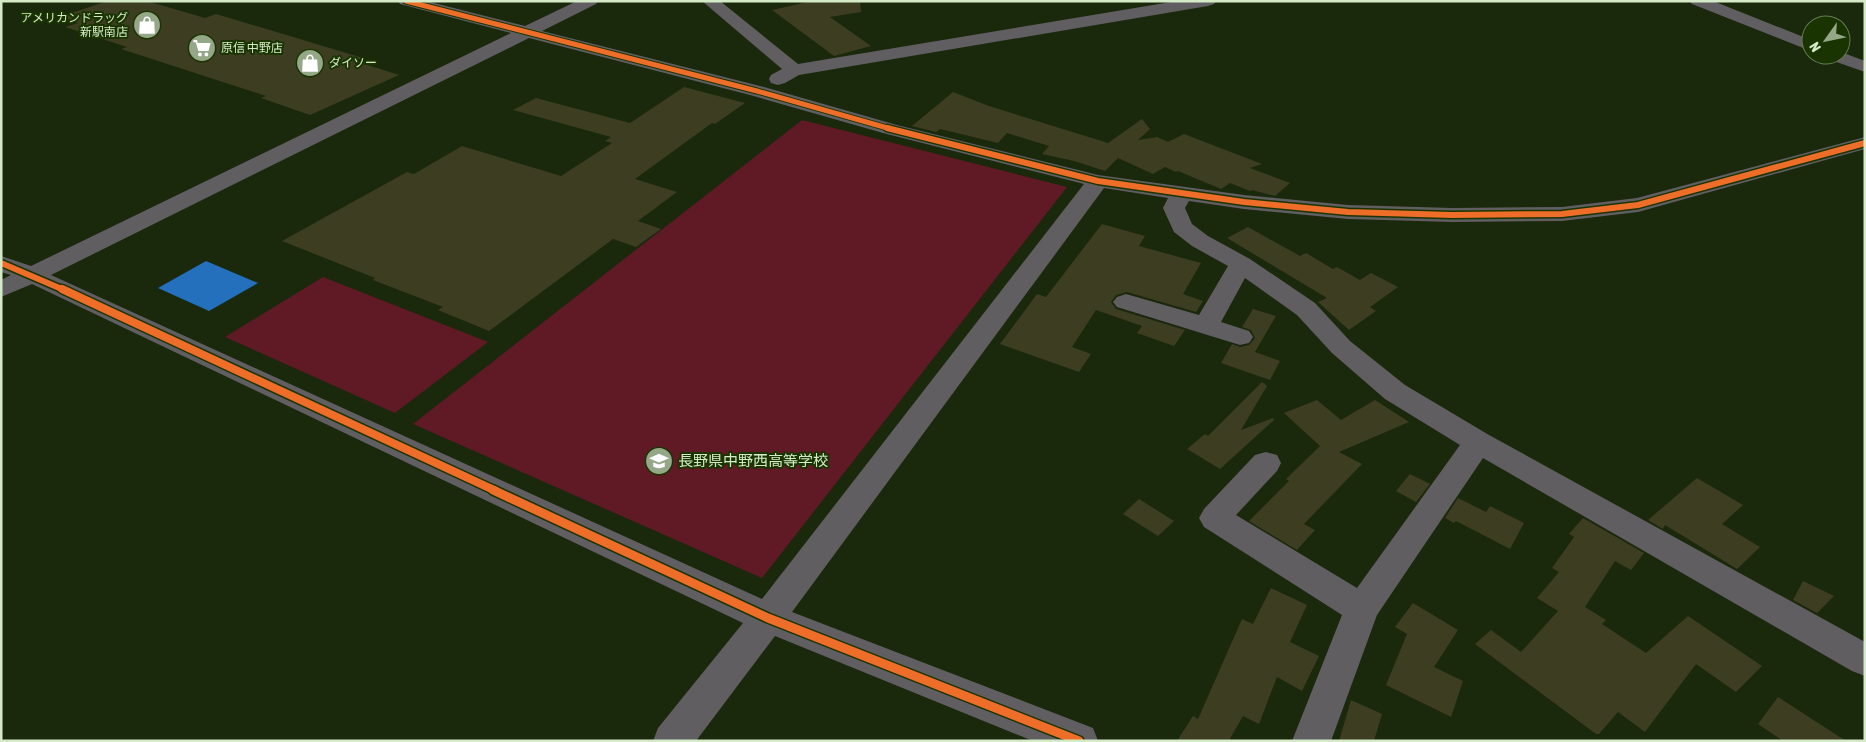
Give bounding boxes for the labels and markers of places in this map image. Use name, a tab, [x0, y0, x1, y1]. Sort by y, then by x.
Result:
shop icon: アメリカンドラッグ 新駅南店	[132, 10, 162, 40]
place label: アメリカンドラッグ 新駅南店	[21, 11, 128, 39]
supermarket icon: 原信 中野店	[187, 33, 217, 63]
place label: 原信 中野店	[221, 41, 283, 55]
shop icon: ダイソー	[295, 48, 325, 78]
place label: ダイソー	[329, 56, 377, 70]
school or university icon: 長野県中野西高等学校	[644, 446, 674, 476]
place label: 長野県中野西高等学校	[678, 452, 828, 469]

